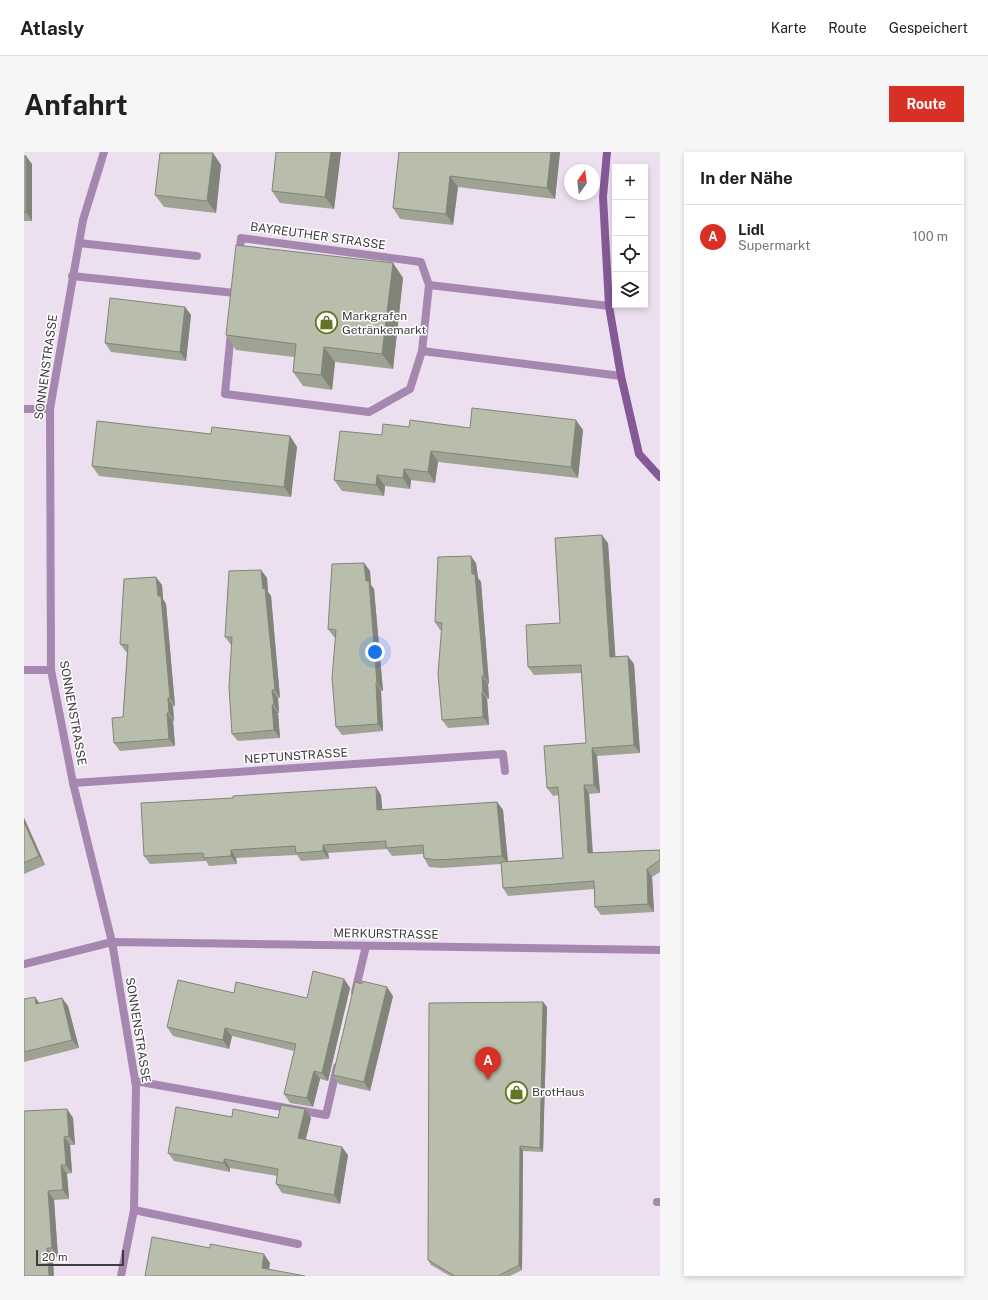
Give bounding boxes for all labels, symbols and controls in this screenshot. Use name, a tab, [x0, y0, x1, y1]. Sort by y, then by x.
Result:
text: Atlasly	[20, 17, 84, 39]
text: Karte	[771, 20, 806, 36]
text: Route	[828, 20, 867, 36]
text: Gespeichert	[889, 20, 968, 36]
button: Route	[889, 86, 964, 122]
text: Anfahrt	[24, 88, 128, 121]
north arrow	[564, 164, 600, 200]
map controls	[612, 164, 648, 308]
button: +	[612, 164, 648, 200]
text: In der Nähe	[700, 168, 793, 188]
button: −	[612, 200, 648, 236]
street label: BAYREUTHER STRASSE	[249, 220, 387, 252]
text: Lidl	[738, 221, 765, 238]
text: A	[708, 229, 718, 244]
text: 100 m	[912, 229, 948, 244]
button: locate	[612, 236, 648, 272]
text: Supermarkt	[738, 238, 810, 253]
button: layers	[612, 272, 648, 308]
place label: Markgrafen Getränkemarkt	[342, 309, 427, 337]
shop icon: Markgrafen Getränkemarkt	[314, 310, 340, 336]
street label: SONNENSTRASSE	[32, 313, 60, 421]
your location	[365, 642, 385, 662]
street label: SONNENSTRASSE	[57, 659, 89, 767]
street label: NEPTUNSTRASSE	[244, 745, 348, 767]
street label: MERKURSTRASSE	[333, 926, 439, 942]
street label: SONNENSTRASSE	[123, 976, 153, 1084]
pin: A	[475, 1047, 501, 1080]
shop icon: BrotHaus	[503, 1079, 529, 1105]
place label: BrotHaus	[532, 1085, 585, 1099]
scale bar	[36, 1248, 124, 1267]
text: 20 m	[42, 1251, 67, 1263]

